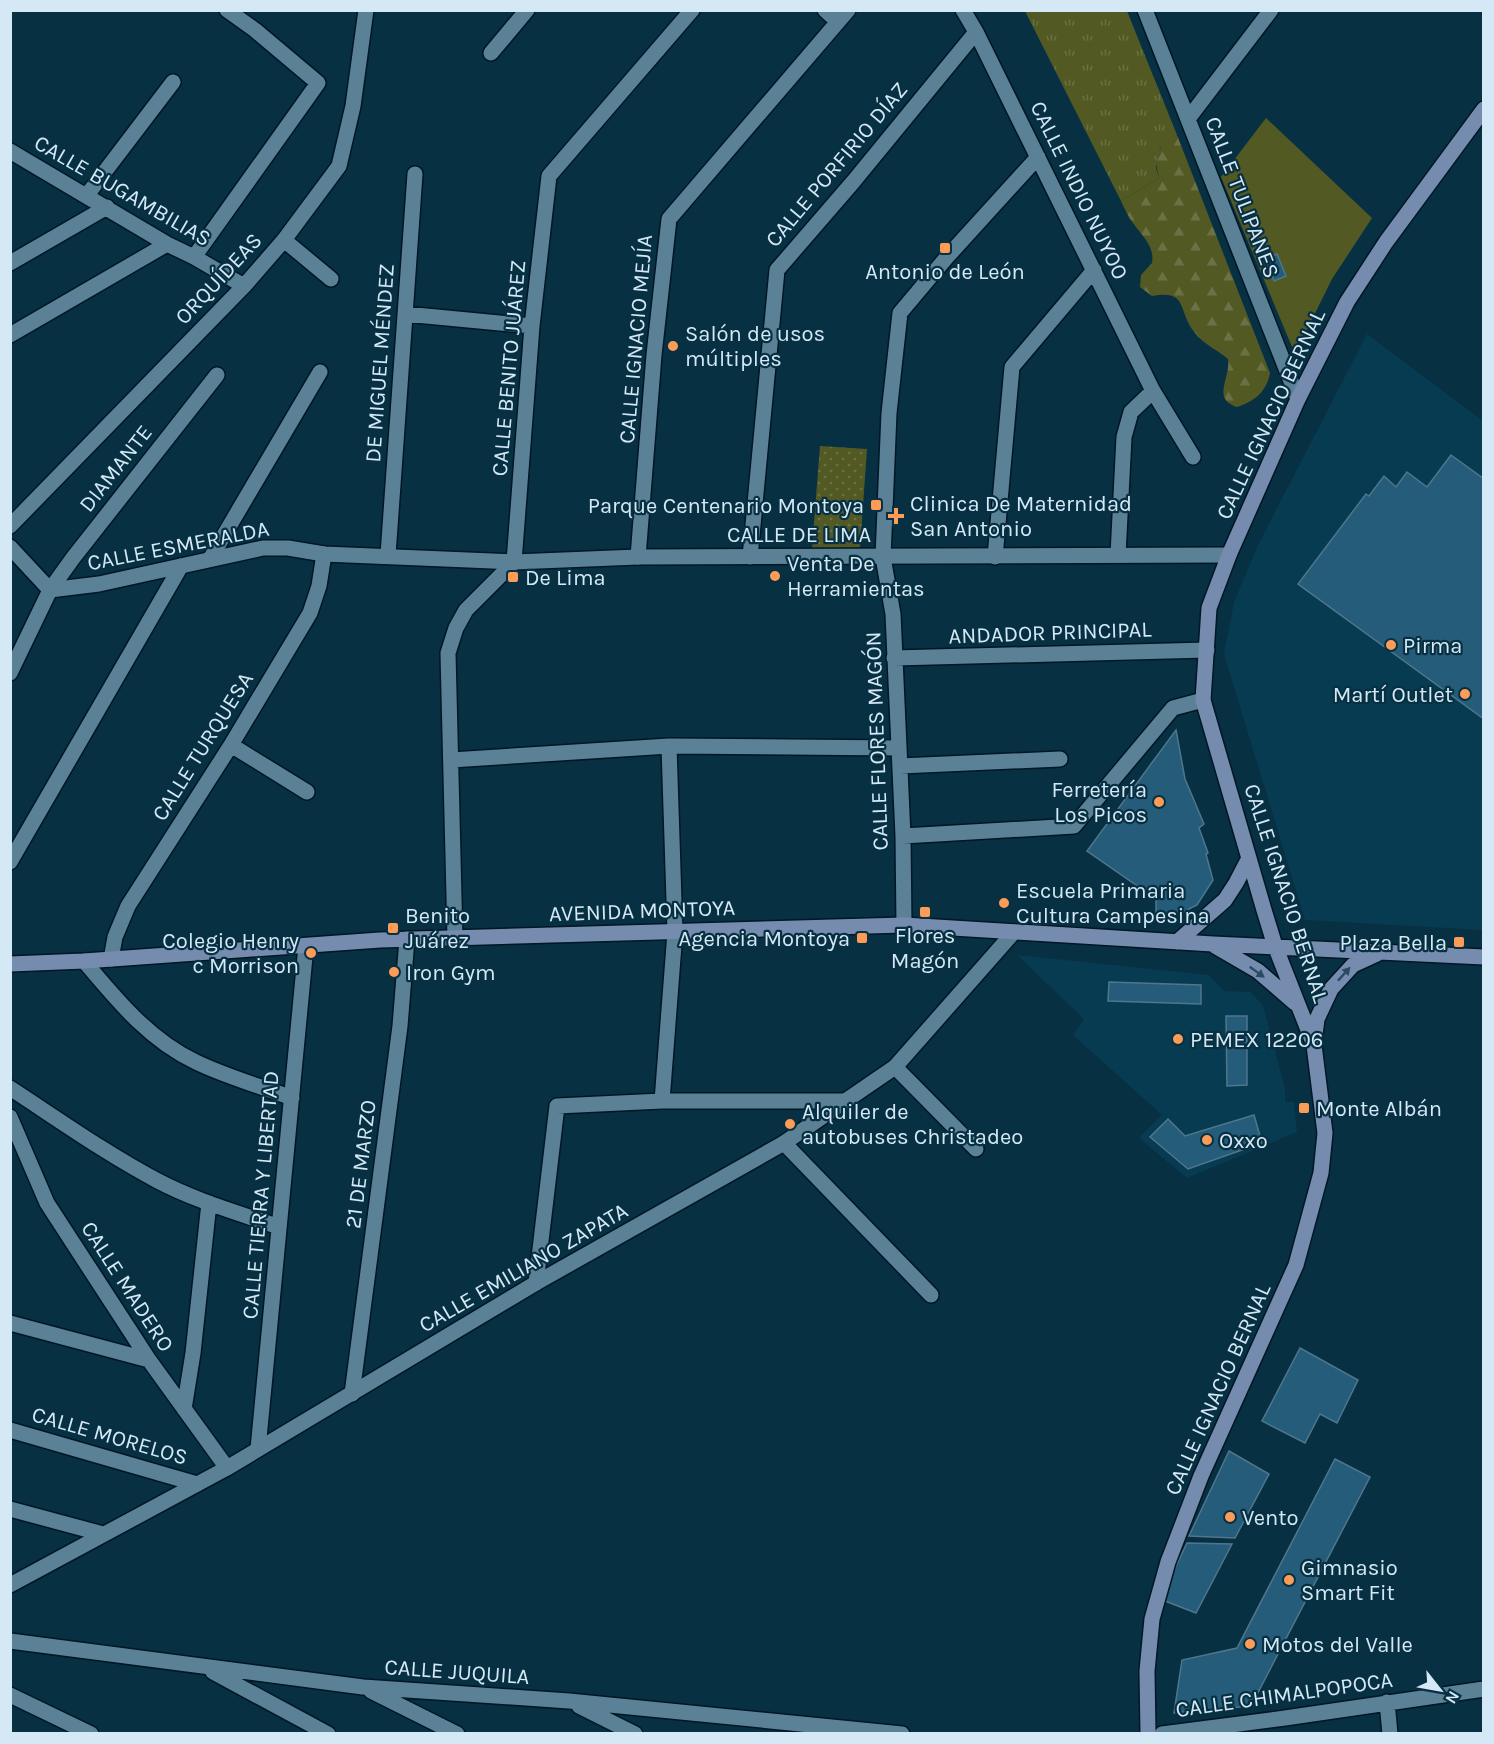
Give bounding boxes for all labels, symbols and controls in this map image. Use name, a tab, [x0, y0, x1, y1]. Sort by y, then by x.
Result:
street label: CALLE PORFIRIO DÍAZ	[759, 76, 913, 252]
street label: CALLE INDIO NUYOO	[1025, 97, 1134, 284]
street label: CALLE TULIPANES	[1199, 113, 1285, 282]
street label: CALLE BUGAMBILIAS	[29, 130, 216, 252]
street label: ORQUÍDEAS	[169, 227, 268, 330]
street label: CALLE IGNACIO MEJÍA	[613, 233, 658, 445]
marker: Antonio de León	[938, 241, 952, 255]
street label: CALLE BENITO JUÁREZ	[486, 259, 531, 477]
place label: Antonio de León	[865, 259, 1025, 285]
street label: DE MIGUEL MÉNDEZ	[359, 263, 400, 463]
street label: CALLE IGNACIO BERNAL	[1211, 305, 1331, 524]
place label: Salón de usos múltiples	[685, 321, 825, 372]
marker: Salón de usos múltiples	[666, 339, 680, 353]
street label: DIAMANTE	[74, 420, 158, 517]
place label: Clinica De Maternidad San Antonio	[910, 491, 1132, 542]
place label: Parque Centenario Montoya	[588, 493, 864, 519]
marker: Parque Centenario Montoya	[869, 498, 883, 512]
marker: Clinica De Maternidad San Antonio	[887, 507, 905, 525]
street label: CALLE ESMERALDA	[85, 516, 272, 576]
street label: CALLE DE LIMA	[727, 522, 871, 548]
place label: Venta De Herramientas	[787, 551, 925, 602]
place label: De Lima	[525, 565, 606, 591]
marker: Venta De Herramientas	[768, 569, 782, 583]
marker: De Lima	[506, 570, 520, 584]
street label: ANDADOR PRINCIPAL	[948, 616, 1153, 650]
street label: CALLE FLORES MAGÓN	[859, 631, 894, 851]
place label: Pirma	[1403, 633, 1462, 659]
marker: Pirma	[1384, 638, 1398, 652]
street label: CALLE TURQUESA	[147, 667, 259, 826]
place label: Martí Outlet	[1333, 682, 1453, 708]
marker: Martí Outlet	[1458, 687, 1472, 701]
place label: Ferretería Los Picos	[1051, 777, 1147, 828]
street label: CALLE IGNACIO BERNAL	[1238, 780, 1334, 1007]
marker: Ferretería Los Picos	[1152, 795, 1166, 809]
place label: Escuela Primaria Cultura Campesina	[1016, 878, 1210, 929]
street label: AVENIDA MONTOYA	[548, 895, 736, 927]
marker: Escuela Primaria Cultura Campesina	[997, 896, 1011, 910]
place label: Benito Juárez	[405, 903, 470, 954]
marker: Flores Magón	[918, 905, 932, 919]
marker: Benito Juárez	[386, 921, 400, 935]
place label: Flores Magón	[891, 923, 959, 974]
place label: Agencia Montoya	[679, 926, 850, 952]
place label: Colegio Henry c Morrison	[162, 928, 299, 979]
place label: Plaza Bella	[1339, 930, 1447, 956]
marker: Agencia Montoya	[855, 931, 869, 945]
marker: Plaza Bella	[1452, 935, 1466, 949]
marker: Colegio Henry c Morrison	[304, 946, 318, 960]
place label: Iron Gym	[406, 960, 496, 986]
marker: Iron Gym	[387, 965, 401, 979]
one-way arrow	[1249, 966, 1265, 978]
one-way arrow	[1337, 968, 1351, 982]
place label: PEMEX 12206	[1190, 1027, 1323, 1053]
marker: PEMEX 12206	[1171, 1032, 1185, 1046]
street label: CALLE TIERRA Y LIBERTAD	[237, 1070, 285, 1320]
place label: Monte Albán	[1316, 1096, 1442, 1122]
street label: 21 DE MARZO	[340, 1098, 382, 1230]
place label: Alquiler de autobuses Christadeo	[802, 1099, 1023, 1150]
marker: Monte Albán	[1297, 1101, 1311, 1115]
marker: Alquiler de autobuses Christadeo	[783, 1117, 797, 1131]
place label: Oxxo	[1219, 1128, 1268, 1154]
marker: Oxxo	[1200, 1133, 1214, 1147]
street label: CALLE EMILIANO ZAPATA	[415, 1197, 633, 1338]
street label: CALLE MADERO	[75, 1217, 179, 1357]
street label: CALLE IGNACIO BERNAL	[1159, 1279, 1277, 1499]
street label: CALLE MORELOS	[29, 1401, 191, 1471]
place label: Vento	[1242, 1505, 1299, 1531]
marker: Vento	[1223, 1510, 1237, 1524]
place label: Gimnasio Smart Fit	[1301, 1555, 1398, 1606]
marker: Gimnasio Smart Fit	[1282, 1573, 1296, 1587]
place label: Motos del Valle	[1262, 1632, 1413, 1658]
marker: Motos del Valle	[1243, 1637, 1257, 1651]
street label: CALLE JUQUILA	[384, 1654, 531, 1690]
north arrow	[1410, 1660, 1470, 1720]
street label: CALLE CHIMALPOPOCA	[1174, 1667, 1395, 1723]
text: N	[1441, 1688, 1464, 1707]

